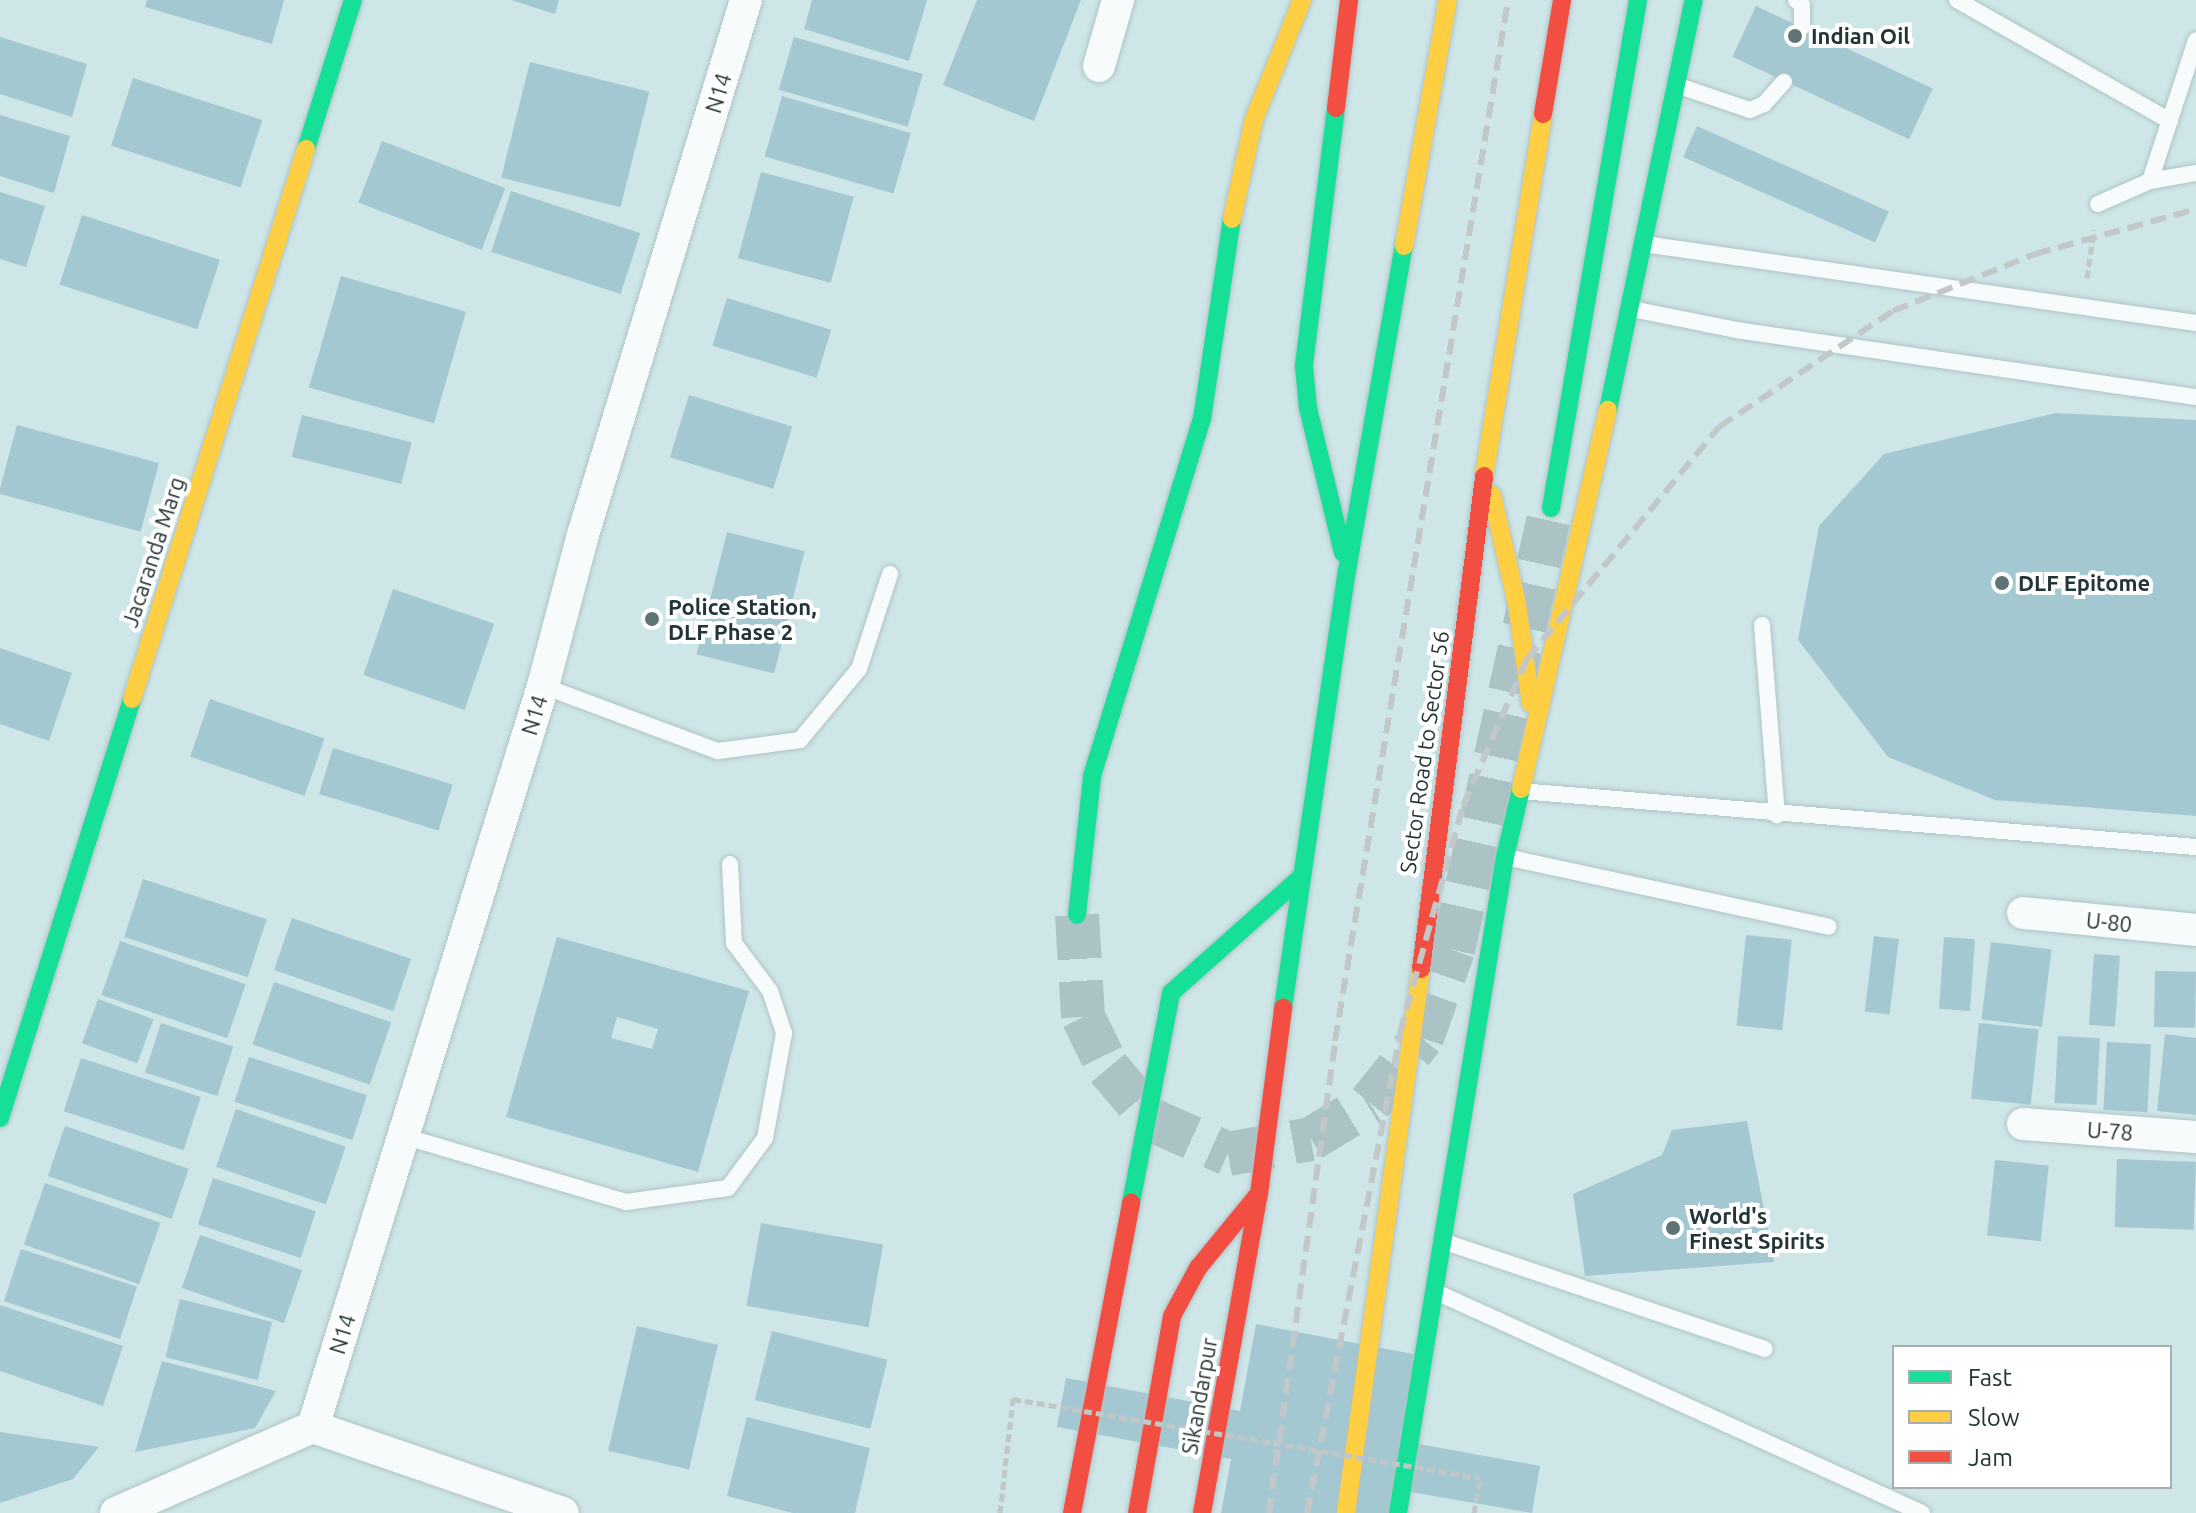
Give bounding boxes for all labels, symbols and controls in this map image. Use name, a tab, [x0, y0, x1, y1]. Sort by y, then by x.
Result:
place label: Indian Oil	[1811, 23, 1910, 49]
marker: Indian Oil	[1786, 27, 1804, 45]
street label: N14	[699, 70, 737, 116]
street label: Jacaranda Marg	[116, 474, 190, 630]
place label: DLF Epitome	[2018, 570, 2150, 596]
marker: DLF Epitome	[1993, 574, 2011, 592]
place label: Police Station, DLF Phase 2	[668, 593, 817, 644]
marker: Police Station, DLF Phase 2	[643, 610, 661, 628]
street label: Sector Road to Sector 56	[1394, 629, 1454, 875]
street label: N14	[515, 692, 553, 738]
street label: U-80	[2085, 906, 2133, 938]
street label: U-78	[2086, 1116, 2134, 1146]
place label: World's Finest Spirits	[1689, 1202, 1825, 1254]
marker: World's Finest Spirits	[1664, 1219, 1682, 1237]
street label: N14	[323, 1311, 361, 1357]
street label: Sikandarpur	[1176, 1336, 1222, 1456]
legend	[1892, 1345, 2172, 1489]
text: Fast	[1968, 1364, 2012, 1391]
text: Slow	[1968, 1404, 2020, 1431]
text: Jam	[1968, 1444, 2013, 1471]

